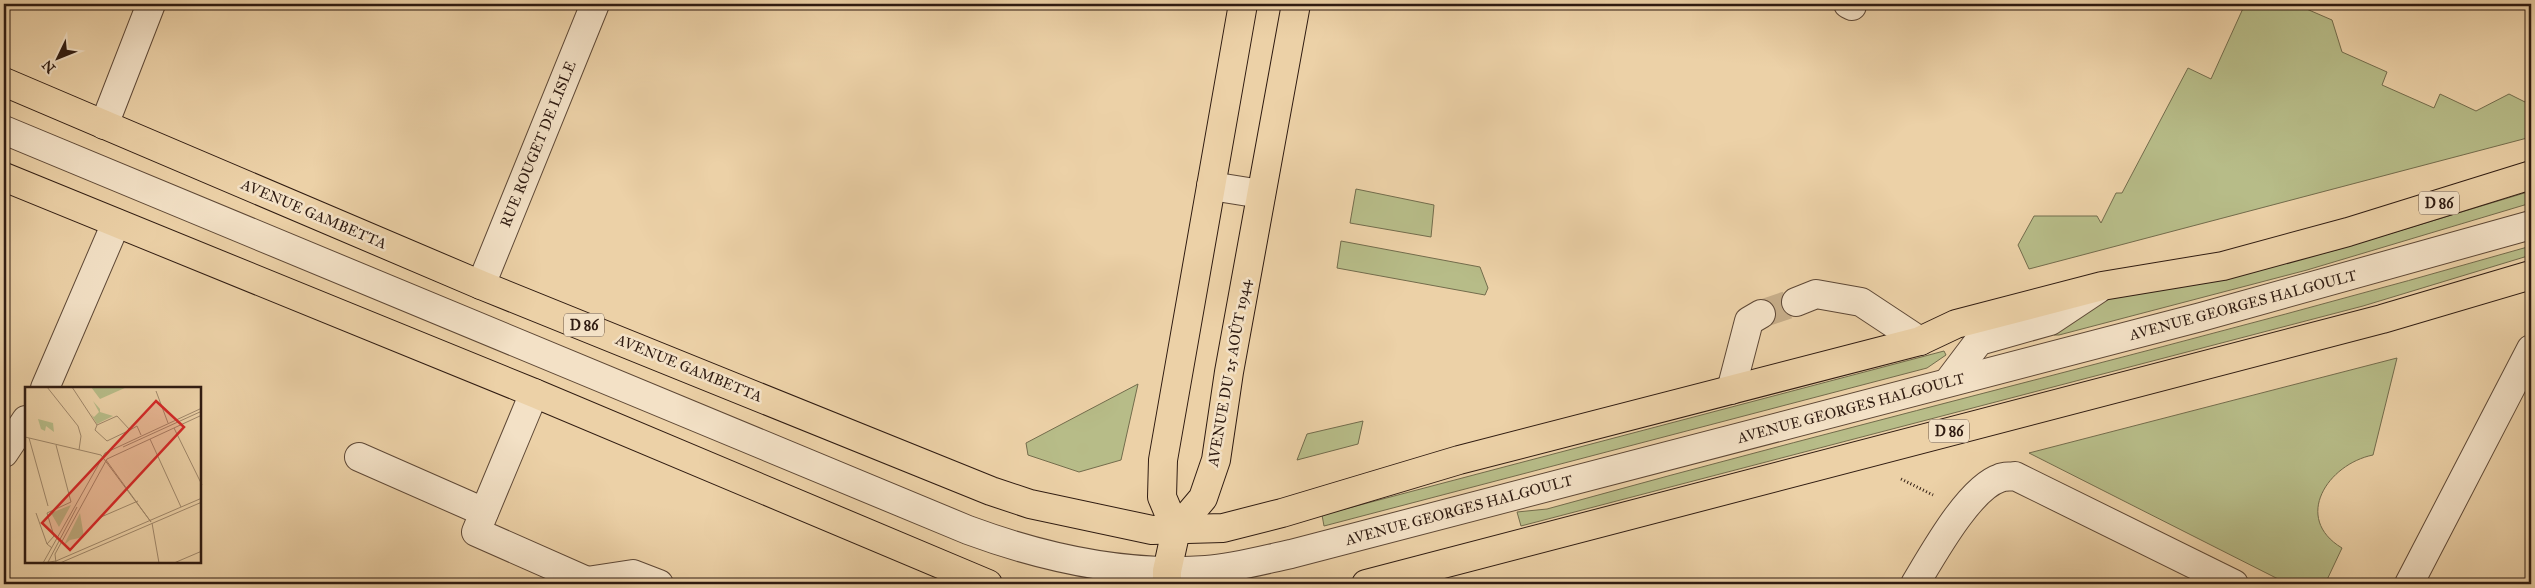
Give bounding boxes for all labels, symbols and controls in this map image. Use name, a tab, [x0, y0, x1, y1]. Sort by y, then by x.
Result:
north arrow	[32, 32, 82, 82]
text: N	[39, 56, 59, 77]
street label: RUE ROUGET DE LISLE	[496, 58, 580, 230]
street label: AVENUE GAMBETTA	[238, 175, 389, 253]
road number: D 86	[2419, 192, 2459, 214]
street label: AVENUE GEORGES HALGOULT	[2126, 266, 2359, 344]
street label: AVENUE DU 25 AOÛT 1944	[1203, 277, 1254, 469]
road number: D 86	[564, 314, 604, 336]
street label: AVENUE GAMBETTA	[612, 330, 765, 406]
street label: AVENUE GEORGES HALGOULT	[1734, 369, 1967, 447]
inset map	[25, 387, 201, 563]
road number: D 86	[1929, 420, 1969, 442]
street label: AVENUE GEORGES HALGOULT	[1342, 471, 1575, 549]

